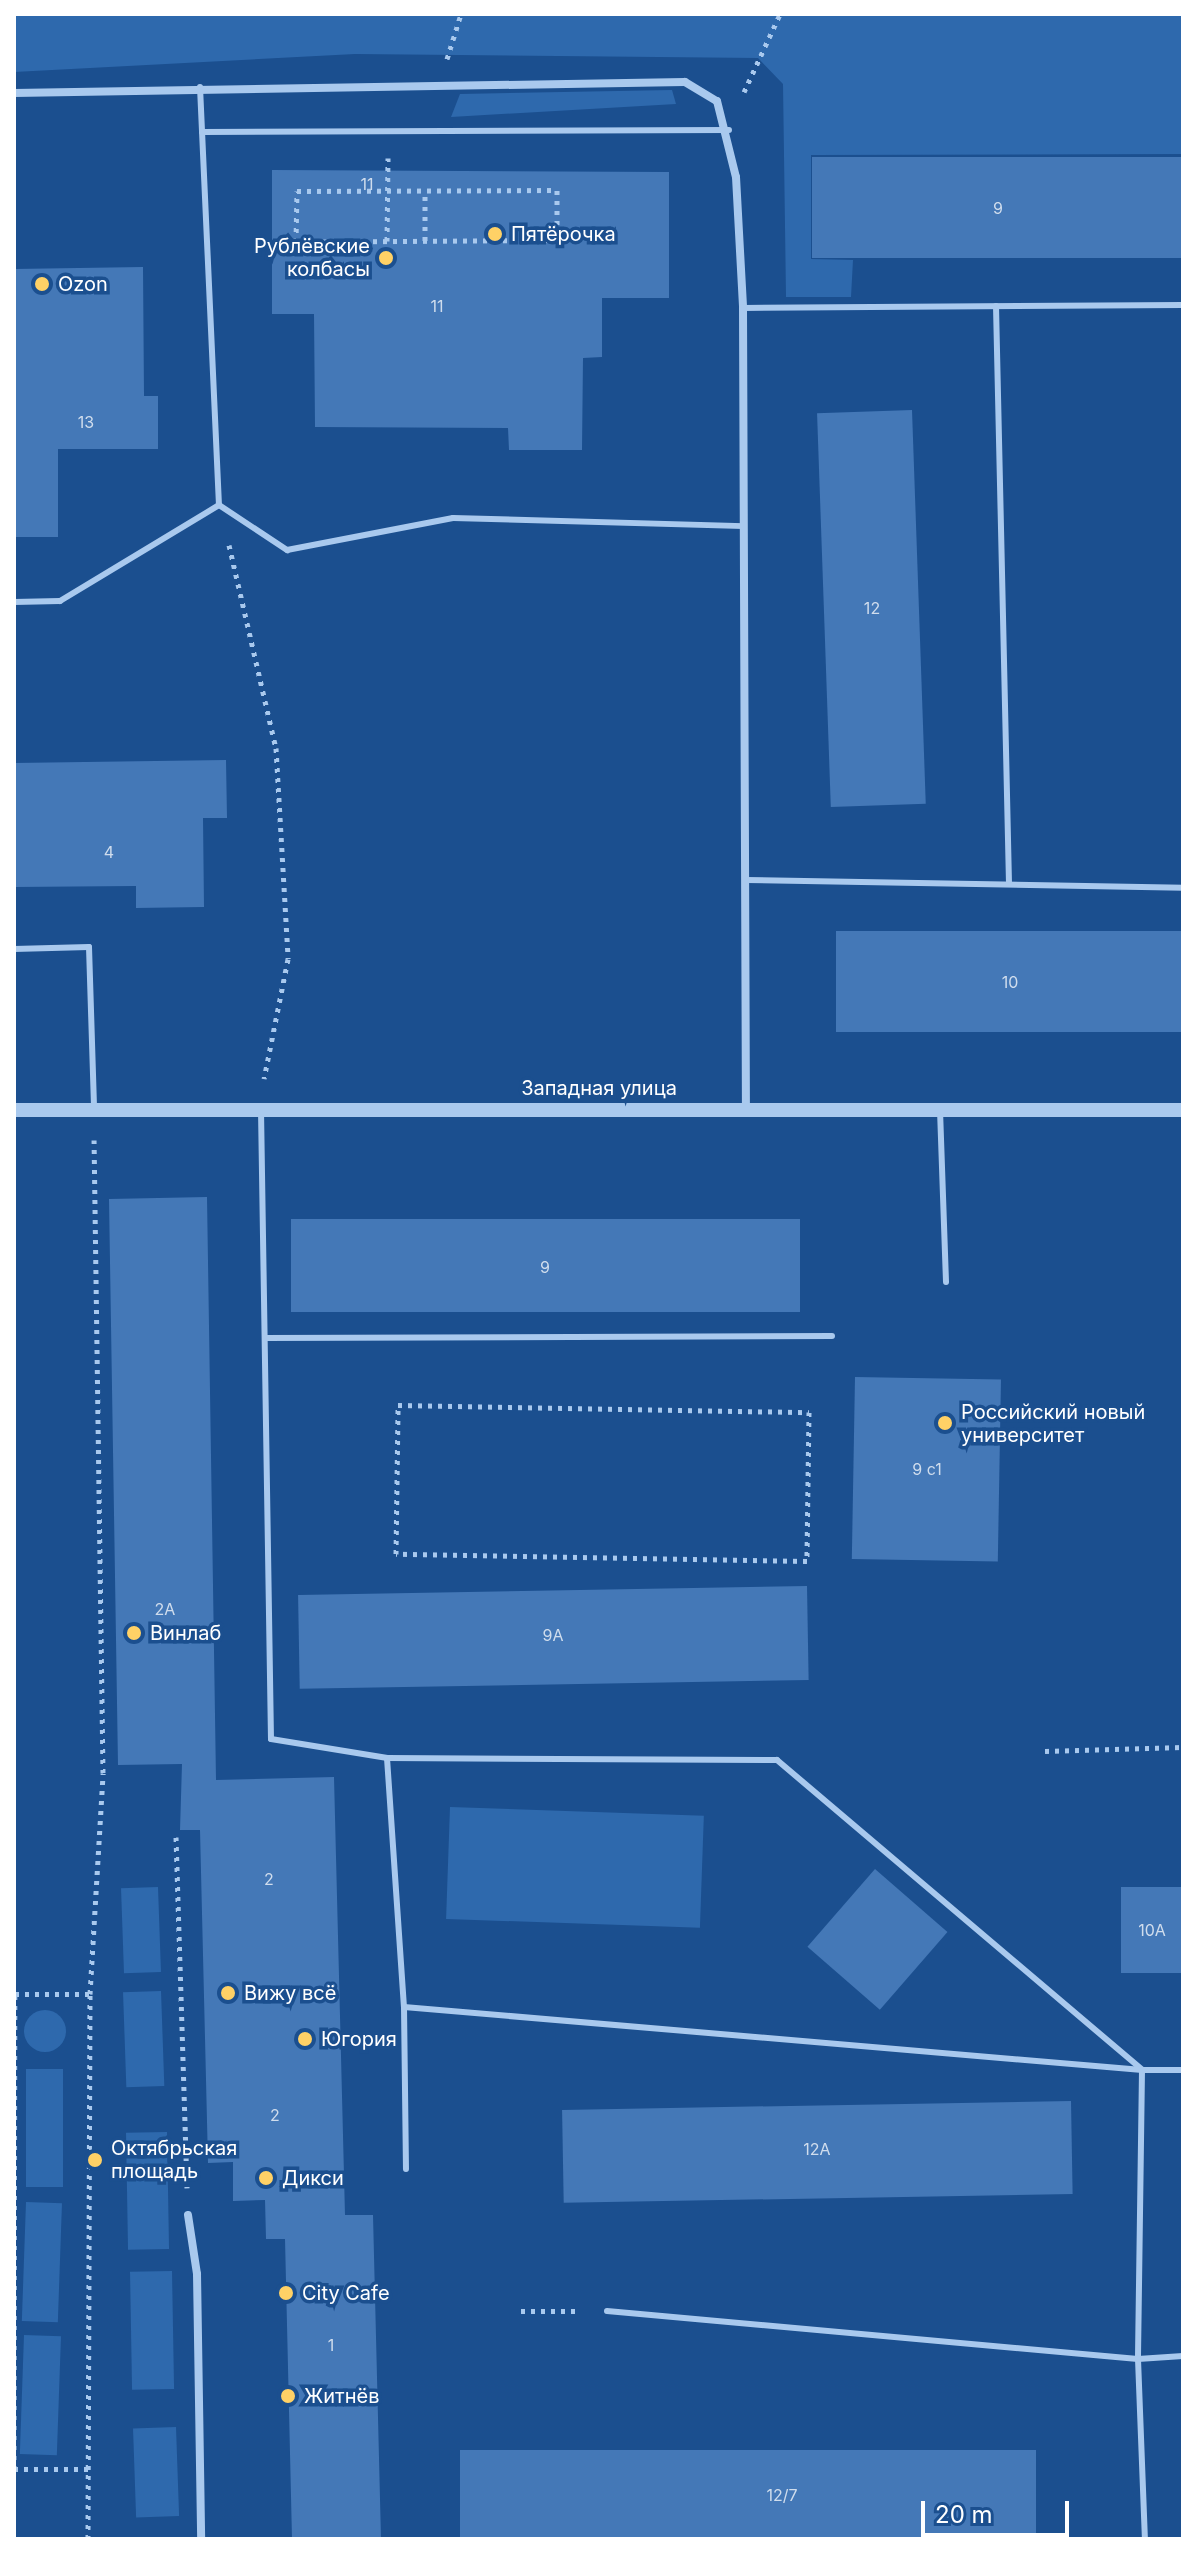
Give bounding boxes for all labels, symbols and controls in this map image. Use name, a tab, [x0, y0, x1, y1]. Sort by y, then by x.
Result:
house number: 11	[360, 174, 374, 194]
house number: 9	[993, 198, 1003, 218]
place label: Пятёрочка	[511, 222, 616, 246]
marker: Пятёрочка	[486, 225, 504, 243]
place label: Рублёвские колбасы	[254, 234, 370, 281]
marker: Рублёвские колбасы	[377, 249, 395, 267]
place label: Ozon	[58, 272, 108, 296]
marker: Ozon	[33, 275, 51, 293]
house number: 11	[430, 296, 444, 316]
house number: 13	[78, 412, 94, 432]
house number: 12	[864, 598, 880, 618]
house number: 4	[104, 842, 114, 862]
house number: 10	[1002, 972, 1018, 992]
street label: Западная улица	[521, 1076, 677, 1100]
house number: 9	[540, 1257, 550, 1277]
place label: Российский новый университет	[961, 1400, 1145, 1447]
marker: Российский новый университет	[936, 1414, 954, 1432]
house number: 9 с1	[912, 1459, 942, 1479]
house number: 2А	[155, 1599, 175, 1619]
place label: Винлаб	[150, 1621, 221, 1645]
marker: Винлаб	[125, 1624, 143, 1642]
house number: 9А	[543, 1625, 563, 1645]
house number: 2	[264, 1869, 274, 1889]
house number: 10А	[1138, 1920, 1166, 1940]
place label: Вижу всё	[244, 1981, 336, 2005]
marker: Вижу всё	[219, 1984, 237, 2002]
place label: Югория	[321, 2027, 397, 2051]
marker: Югория	[296, 2030, 314, 2048]
house number: 2	[270, 2105, 280, 2125]
place label: Октябрьская площадь	[111, 2136, 237, 2183]
house number: 12А	[803, 2139, 831, 2159]
marker: Октябрьская площадь	[86, 2151, 104, 2169]
place label: Дикси	[282, 2166, 344, 2190]
marker: Дикси	[257, 2169, 275, 2187]
place label: City Cafe	[302, 2281, 390, 2305]
marker: City Cafe	[277, 2284, 295, 2302]
house number: 1	[328, 2335, 334, 2355]
place label: Житнёв	[304, 2384, 379, 2408]
marker: Житнёв	[279, 2387, 297, 2405]
house number: 12/7	[766, 2485, 798, 2505]
scale bar	[925, 2485, 1073, 2535]
text: 20 m	[935, 2500, 993, 2529]

